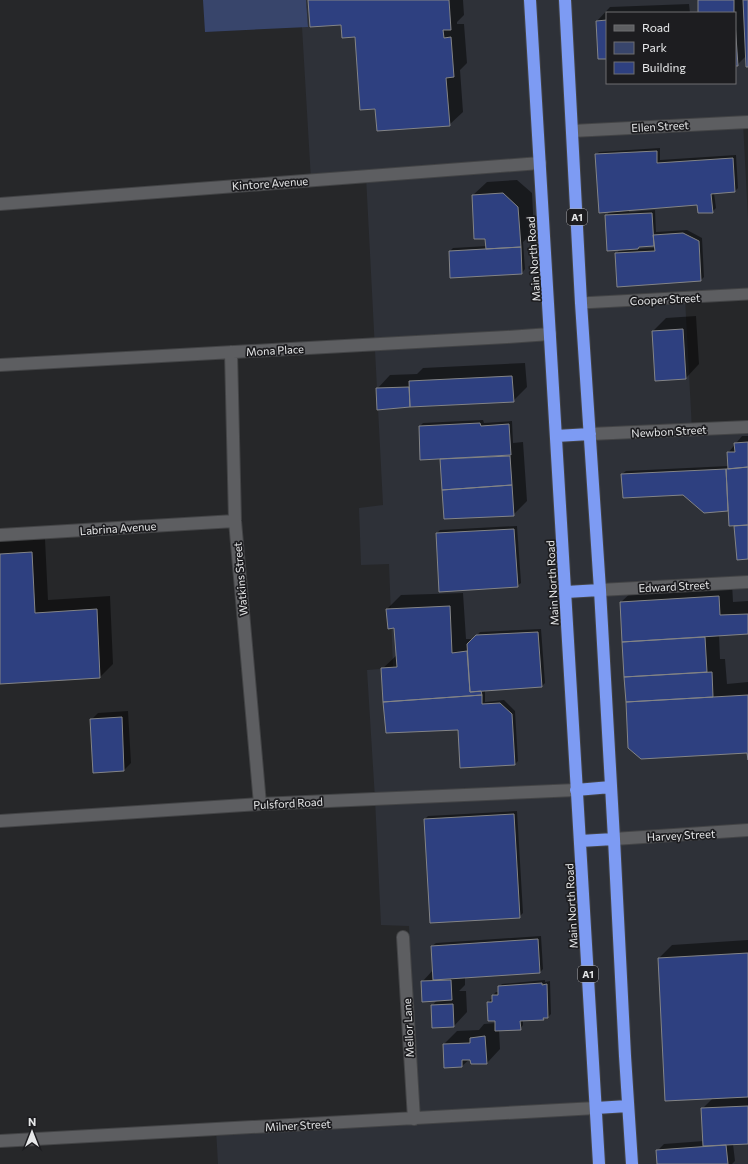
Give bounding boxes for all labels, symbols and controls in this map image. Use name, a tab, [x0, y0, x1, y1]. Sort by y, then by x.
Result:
legend	[606, 12, 736, 84]
text: Road	[642, 20, 670, 34]
text: Park	[642, 40, 668, 54]
text: Building	[642, 60, 686, 74]
street label: Ellen Street	[631, 118, 689, 134]
street label: Kintore Avenue	[231, 174, 309, 192]
road number: A1	[567, 209, 587, 225]
street label: Main North Road	[524, 216, 542, 302]
street label: Cooper Street	[629, 291, 701, 307]
street label: Mona Place	[246, 342, 304, 358]
street label: Newbon Street	[631, 423, 707, 439]
street label: Labrina Avenue	[79, 519, 157, 537]
street label: Main North Road	[543, 540, 561, 626]
street label: Watkins Street	[230, 541, 250, 617]
street label: Edward Street	[638, 578, 710, 594]
street label: Pulsford Road	[253, 795, 323, 811]
street label: Harvey Street	[647, 827, 716, 843]
street label: Main North Road	[562, 863, 580, 949]
road number: A1	[578, 966, 598, 982]
street label: Mellor Lane	[400, 998, 416, 1058]
north arrow	[12, 1112, 52, 1152]
text: N	[28, 1115, 36, 1128]
street label: Milner Street	[265, 1117, 332, 1133]

